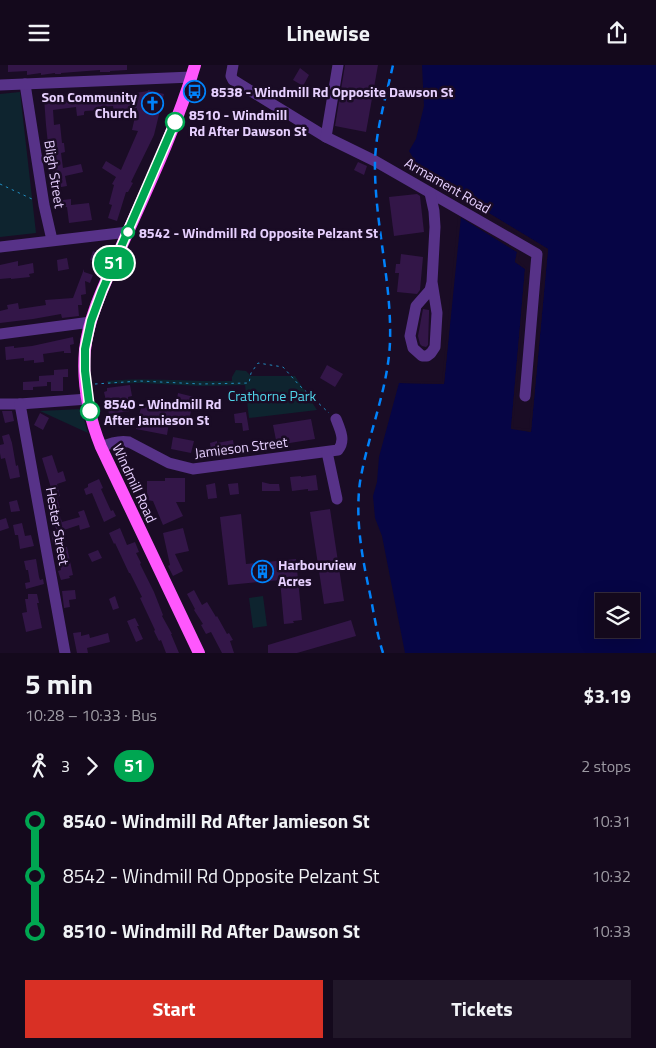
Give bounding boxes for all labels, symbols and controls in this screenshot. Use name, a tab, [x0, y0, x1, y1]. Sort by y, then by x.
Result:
text: Linewise	[286, 16, 370, 50]
icon: menu	[25, 19, 53, 47]
icon: share	[603, 19, 631, 47]
bus stop icon: 8538 - Windmill Rd Opposite Dawson St	[183, 79, 207, 103]
place label: 8538 - Windmill Rd Opposite Dawson St	[211, 81, 453, 102]
place label: Son Community Church	[41, 86, 137, 123]
church icon: Son Community Church	[141, 92, 165, 116]
place label: 8510 - Windmill Rd After Dawson St	[189, 104, 307, 141]
marker: 8510 - Windmill Rd After Dawson St	[165, 112, 185, 132]
street label: Bligh Street	[39, 138, 71, 210]
street label: Armament Road	[401, 152, 495, 218]
place label: 8542 - Windmill Rd Opposite Pelzant St	[139, 222, 378, 243]
marker: 8542 - Windmill Rd Opposite Pelzant St	[121, 225, 135, 239]
line badge: 51	[92, 247, 136, 279]
text: 51	[104, 249, 124, 276]
park label: Crathorne Park	[228, 385, 317, 406]
place label: 8540 - Windmill Rd After Jamieson St	[104, 393, 222, 430]
marker: 8540 - Windmill Rd After Jamieson St	[80, 401, 100, 421]
street label: Jamieson Street	[193, 431, 289, 463]
street label: Windmill Road	[108, 440, 162, 526]
street label: Hester Street	[41, 485, 75, 567]
place label: Harbourview Acres	[278, 554, 357, 591]
building icon: Harbourview Acres	[250, 560, 274, 584]
map controls	[595, 593, 640, 638]
button: layers	[595, 593, 640, 638]
text: 5 min	[25, 662, 93, 705]
text: $3.19	[584, 681, 631, 710]
text: 10:28 – 10:33 · Bus	[25, 703, 157, 727]
icon: walk	[25, 752, 53, 780]
icon: forward	[78, 752, 106, 780]
text: 51	[124, 752, 144, 779]
text: 3	[61, 754, 70, 778]
text: 2 stops	[581, 754, 631, 778]
text: 8540 - Windmill Rd After Jamieson St	[63, 806, 370, 835]
text: 10:31	[592, 809, 631, 833]
text: 8542 - Windmill Rd Opposite Pelzant St	[63, 861, 379, 890]
text: 10:32	[592, 864, 631, 888]
text: 8510 - Windmill Rd After Dawson St	[63, 916, 360, 945]
text: 10:33	[592, 919, 631, 943]
button: Start	[25, 980, 323, 1038]
button: Tickets	[333, 980, 631, 1038]

